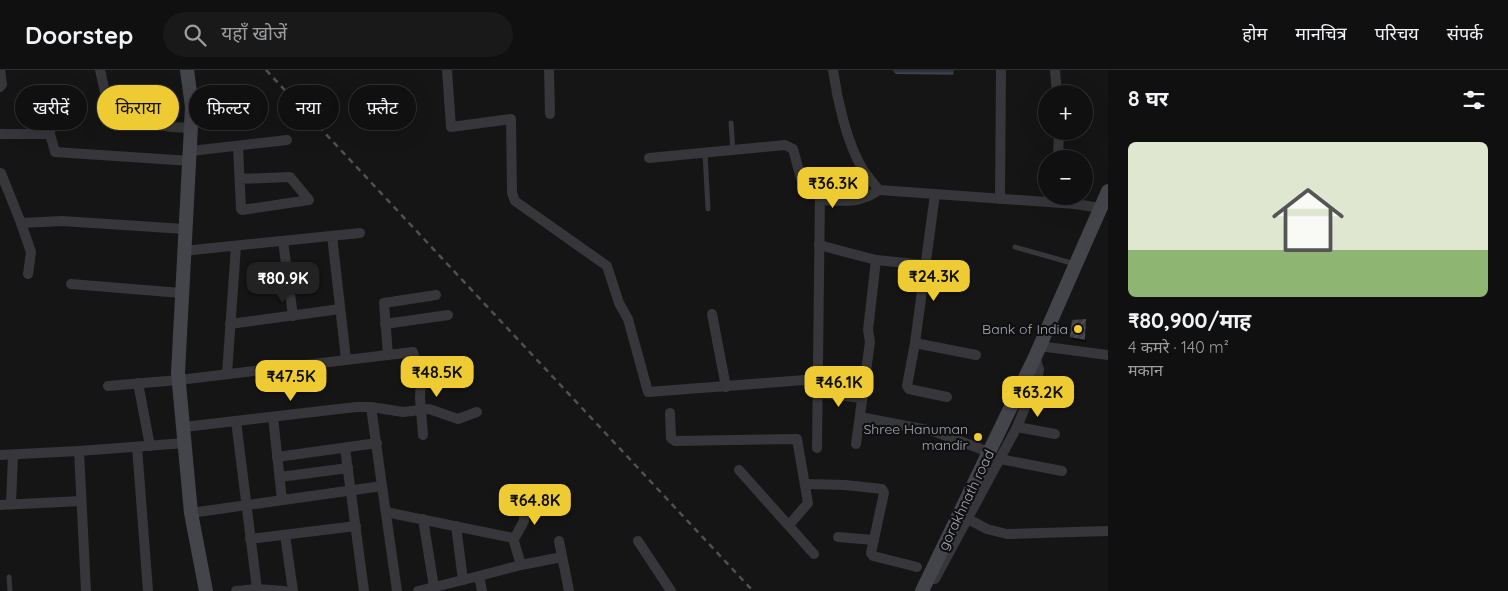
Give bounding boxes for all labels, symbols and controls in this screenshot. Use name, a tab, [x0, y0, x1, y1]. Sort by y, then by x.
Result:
search box	[163, 12, 513, 57]
text: Doorstep	[25, 20, 133, 50]
icon: search	[181, 21, 209, 49]
text: यहाँ खोजें	[221, 21, 287, 45]
text: होम	[1242, 22, 1267, 45]
text: मानचित्र	[1295, 22, 1347, 45]
text: परिचय	[1375, 22, 1419, 45]
text: संपर्क	[1447, 22, 1483, 45]
chip: खरीदें	[15, 85, 87, 130]
chip: किराया	[97, 85, 179, 130]
chip: फ़िल्टर	[189, 85, 268, 130]
chip: नया	[278, 85, 339, 130]
chip: फ़्लैट	[349, 85, 416, 130]
map controls	[1038, 85, 1093, 205]
button: +	[1038, 85, 1093, 140]
text: 8 घर	[1128, 85, 1168, 111]
icon: filters	[1460, 86, 1488, 114]
button: −	[1038, 150, 1093, 205]
pin: ₹36.3K	[792, 166, 874, 209]
text: ₹36.3K	[808, 173, 858, 193]
icon: home	[1263, 175, 1353, 265]
pin: ₹24.3K	[893, 260, 975, 302]
pin: ₹80.9K	[242, 262, 324, 304]
text: ₹24.3K	[909, 266, 959, 286]
text: ₹80.9K	[258, 268, 309, 288]
text: ₹80,900/माह	[1128, 307, 1251, 333]
place label: Bank of India	[982, 320, 1068, 338]
marker: Bank of India	[1072, 323, 1084, 335]
text: 4 कमरे · 140 m²	[1128, 337, 1229, 357]
pin: ₹48.5K	[396, 356, 478, 398]
pin: ₹47.5K	[250, 360, 332, 402]
text: मकान	[1128, 360, 1163, 380]
text: ₹48.5K	[412, 362, 462, 382]
text: ₹47.5K	[266, 366, 316, 386]
pin: ₹46.1K	[798, 366, 880, 408]
text: ₹46.1K	[816, 372, 863, 392]
pin: ₹63.2K	[997, 376, 1079, 418]
text: ₹63.2K	[1013, 382, 1063, 402]
place label: Shree Hanuman mandir	[863, 420, 969, 454]
marker: Shree Hanuman mandir	[972, 431, 984, 443]
street label: gorakhnath road	[934, 447, 998, 553]
pin: ₹64.8K	[494, 484, 576, 526]
text: ₹64.8K	[510, 490, 560, 510]

